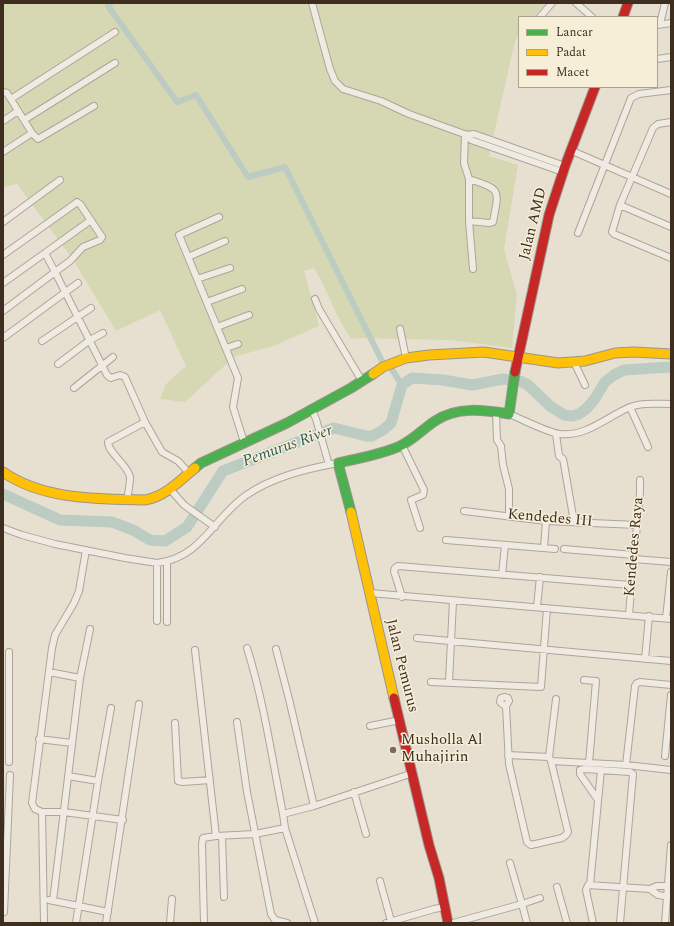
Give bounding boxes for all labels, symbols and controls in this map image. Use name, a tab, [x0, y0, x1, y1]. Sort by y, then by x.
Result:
legend	[518, 16, 658, 88]
text: Lancar	[556, 23, 593, 42]
text: Padat	[556, 43, 586, 62]
text: Macet	[556, 63, 589, 82]
street label: Jalan AMD	[516, 186, 552, 262]
water label: Pemurus River	[240, 422, 336, 472]
street label: Kendedes Raya	[622, 496, 648, 598]
street label: Kendedes III	[507, 506, 593, 532]
street label: Jalan Pemurus	[381, 617, 421, 715]
place label: Musholla Al Muhajirin	[401, 732, 483, 767]
marker: Musholla Al Muhajirin	[388, 745, 398, 755]

